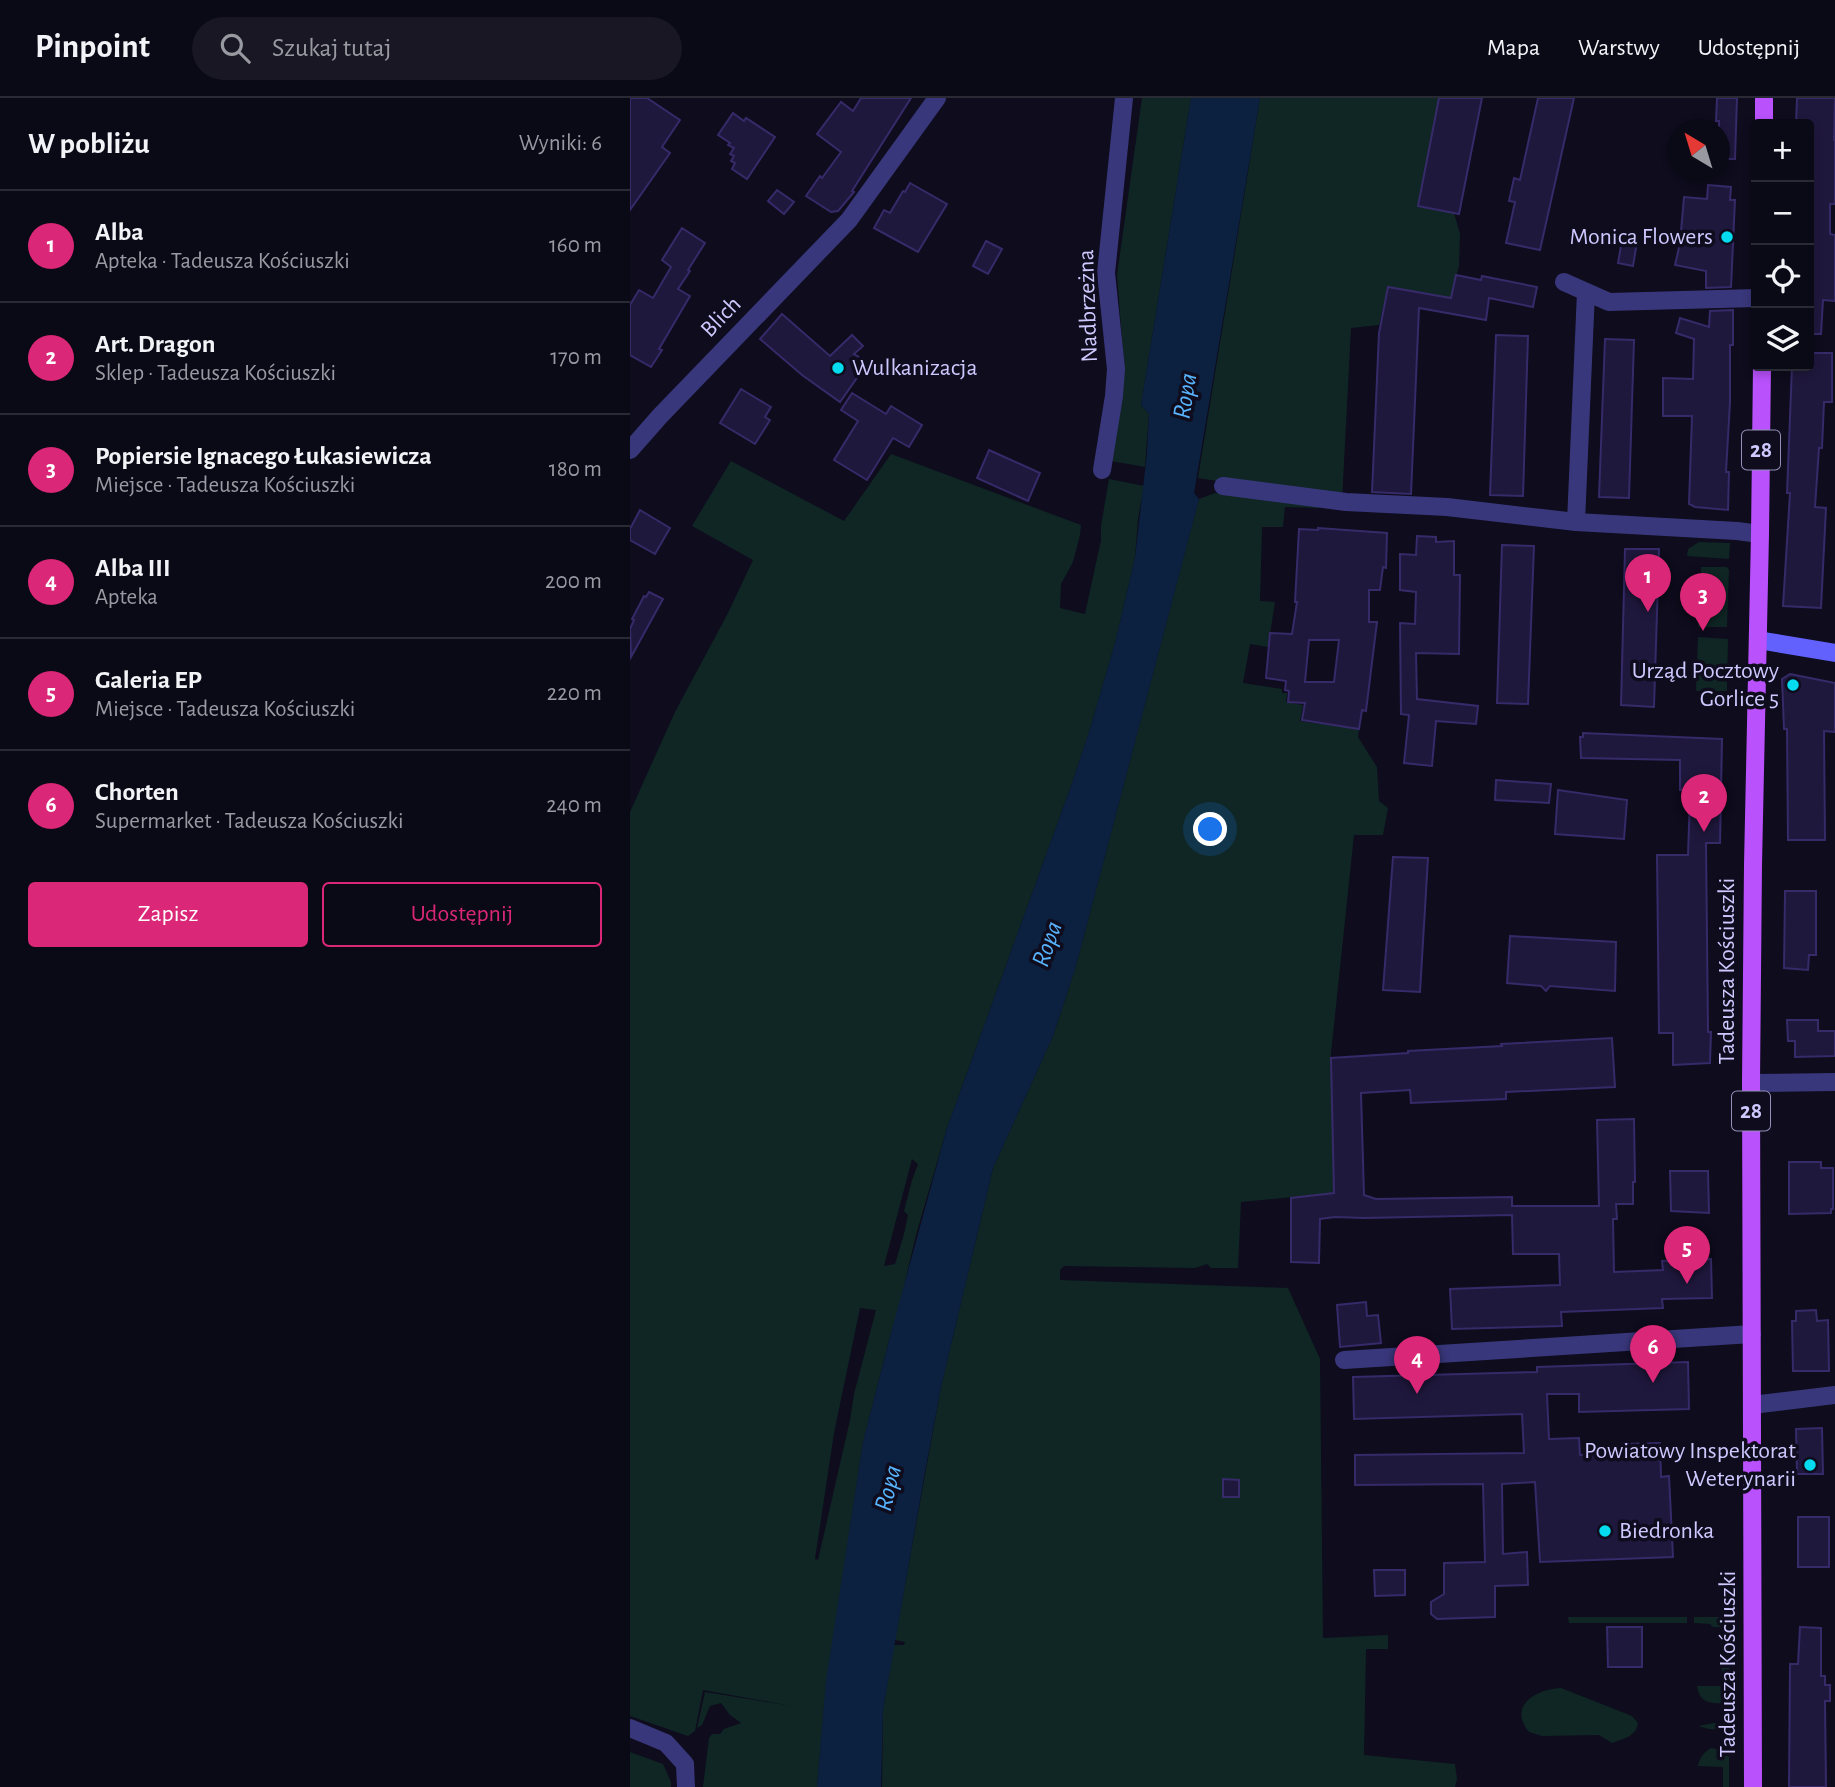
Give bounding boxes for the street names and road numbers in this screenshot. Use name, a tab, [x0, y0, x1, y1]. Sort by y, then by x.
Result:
street label: Nadbrzeżna	[1074, 249, 1102, 363]
street label: Blich	[696, 292, 746, 342]
road number: 28	[1742, 430, 1780, 470]
street label: Tadeusza Kościuszki	[1715, 878, 1739, 1064]
road number: 28	[1732, 1092, 1770, 1130]
street label: Tadeusza Kościuszki	[1716, 1571, 1740, 1757]

